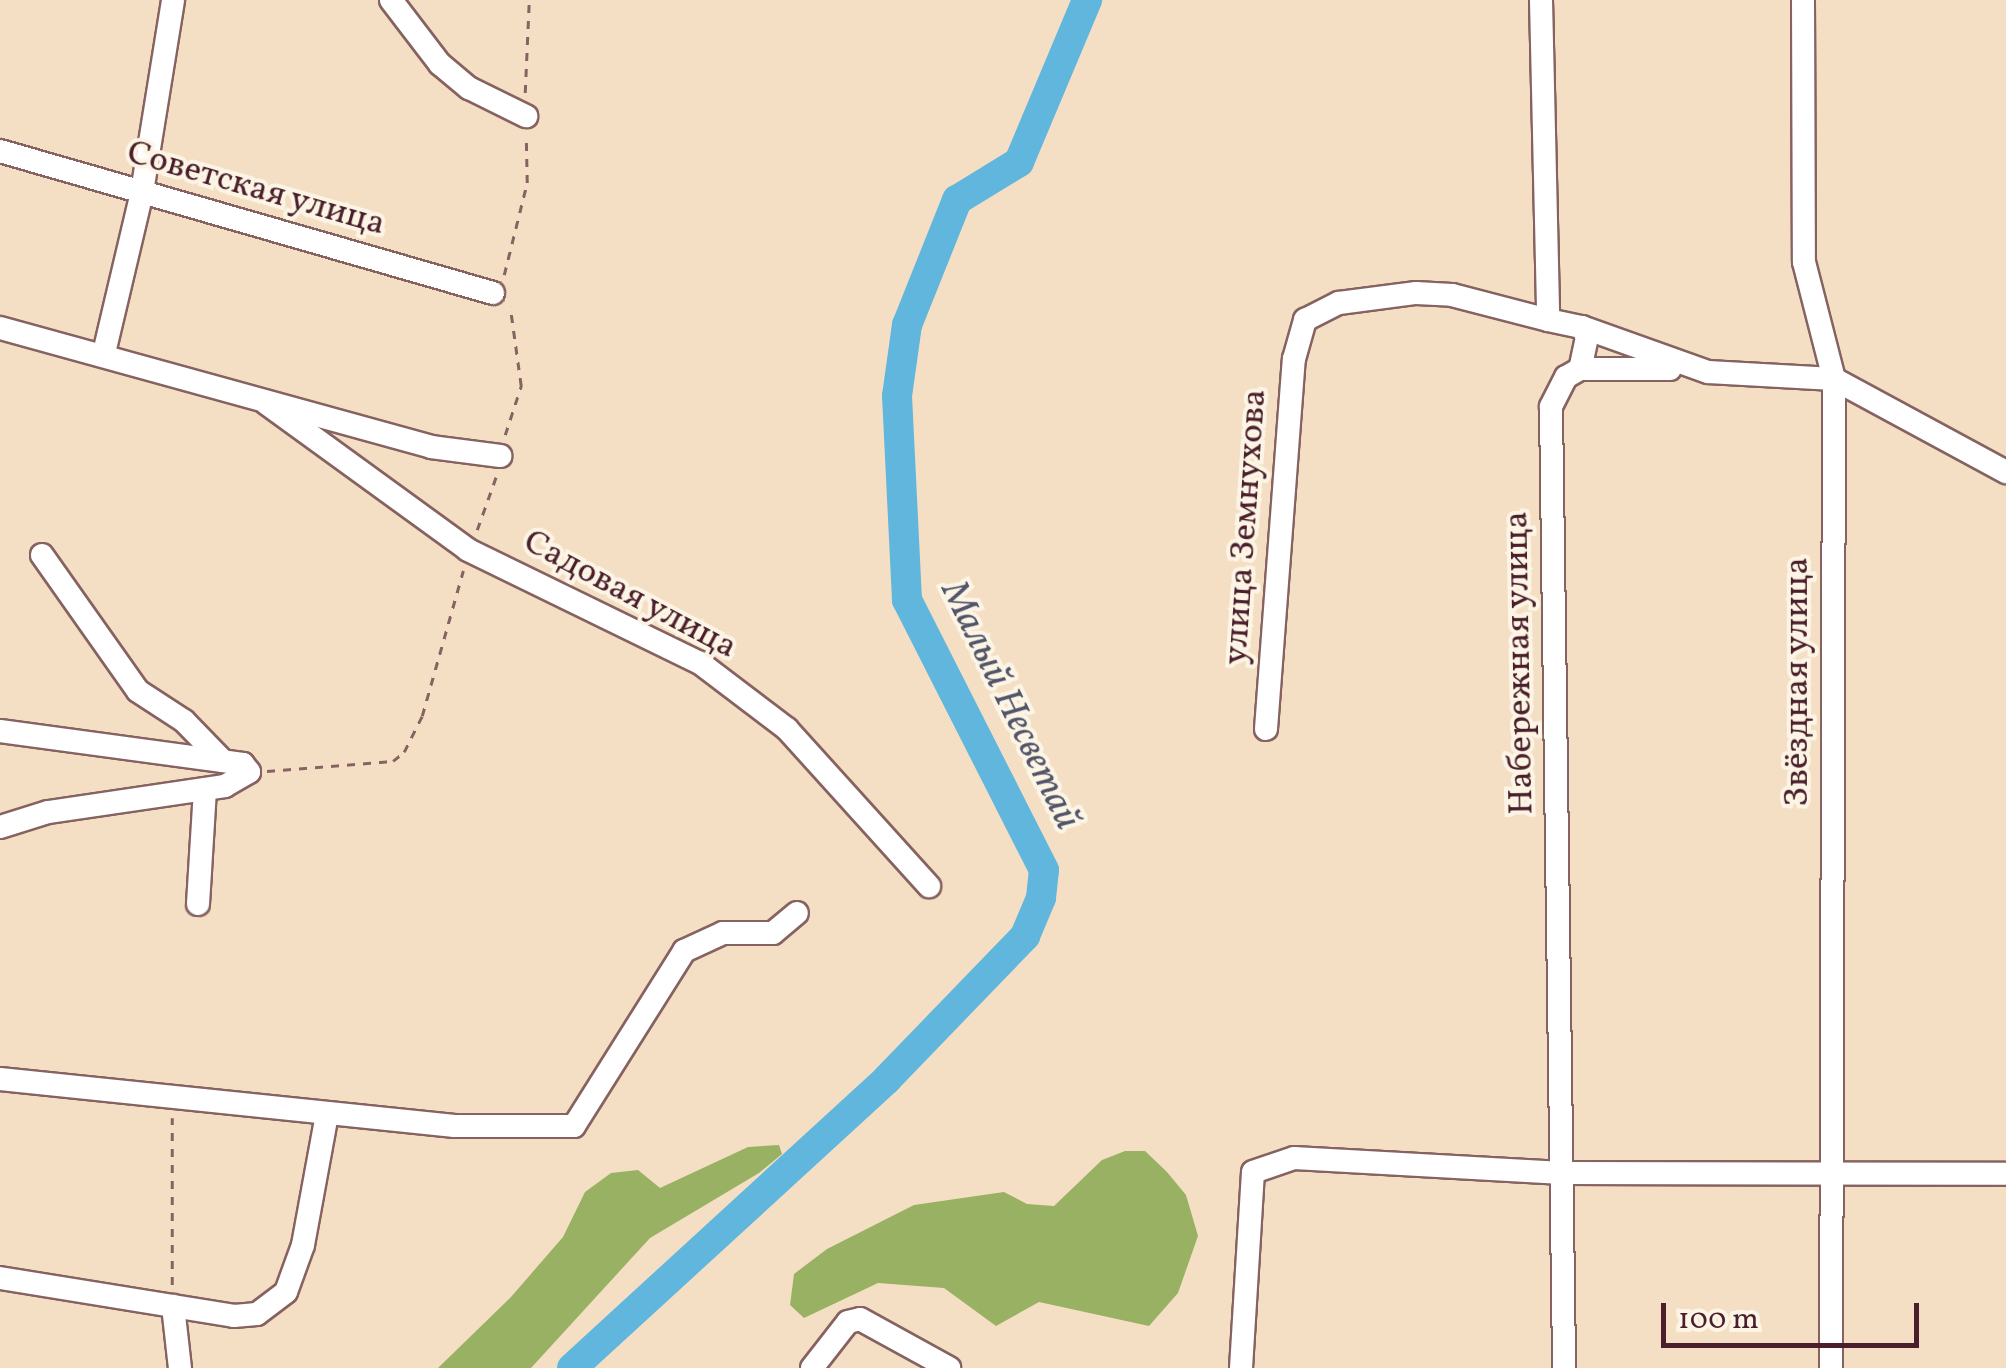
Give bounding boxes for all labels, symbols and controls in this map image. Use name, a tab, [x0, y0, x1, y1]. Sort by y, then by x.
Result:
street label: Советская улица	[122, 132, 390, 246]
street label: улица Земнухова	[1215, 388, 1277, 666]
street label: Набережная улица	[1496, 510, 1544, 816]
street label: Садовая улица	[516, 521, 744, 669]
street label: Звёздная улица	[1777, 557, 1819, 807]
water label: Малый Несветай	[929, 574, 1089, 838]
scale bar	[1666, 1283, 1924, 1345]
text: 100 m	[1678, 1299, 1759, 1341]

